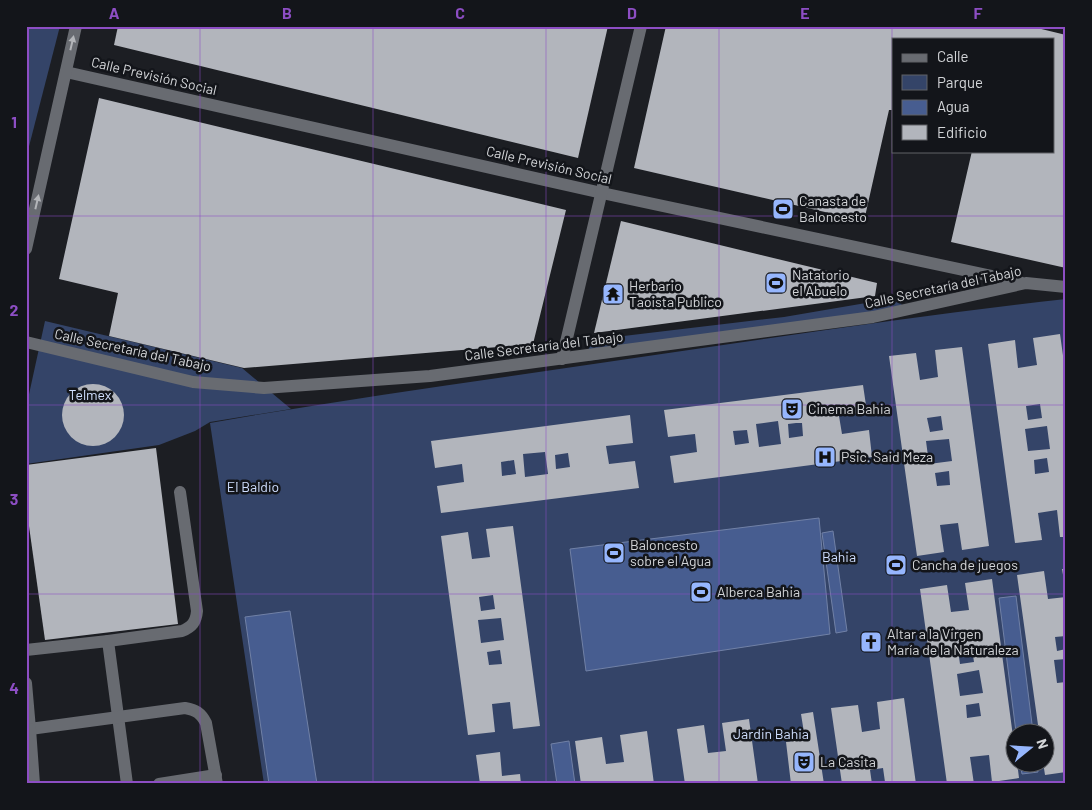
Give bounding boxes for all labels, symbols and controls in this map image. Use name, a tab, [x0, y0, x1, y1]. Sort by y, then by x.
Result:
text: A	[109, 3, 120, 22]
text: B	[282, 3, 292, 22]
text: C	[455, 3, 465, 22]
text: D	[627, 3, 637, 22]
text: E	[800, 3, 810, 22]
text: F	[974, 3, 983, 22]
one-way arrow	[68, 35, 76, 51]
legend	[892, 38, 1054, 152]
text: Calle	[937, 47, 969, 65]
street label: Calle Previsión Social	[90, 53, 219, 98]
text: Parque	[937, 73, 983, 91]
text: Agua	[937, 97, 970, 115]
text: 1	[11, 112, 17, 131]
text: Edificio	[937, 123, 987, 141]
street label: Calle Previsión Social	[485, 142, 614, 187]
place label: Canasta de Baloncesto	[799, 192, 867, 225]
one-way arrow	[33, 194, 41, 209]
sports icon: Canasta de Baloncesto	[771, 197, 795, 221]
street label: Calle Secretaría del Tabajo	[863, 262, 1023, 311]
place label: Natatorio el Abuelo	[792, 266, 850, 299]
sports icon: Natatorio el Abuelo	[764, 271, 788, 295]
place label: Herbario Taoista Publico	[629, 277, 722, 310]
temple icon: Herbario Taoista Publico	[601, 282, 625, 306]
text: 2	[10, 300, 19, 319]
street label: Calle Secretaría del Tabajo	[53, 325, 213, 374]
street label: Calle Secretaría del Tabajo	[464, 327, 624, 364]
park label: Telmex	[68, 386, 112, 403]
theatre icon: Cinema Bahia	[780, 397, 804, 421]
place label: Cinema Bahia	[808, 400, 891, 417]
hospital icon: Psic. Said Meza	[813, 445, 837, 469]
place label: Psic. Said Meza	[841, 448, 933, 465]
park label: El Baldio	[227, 478, 279, 495]
text: 3	[10, 489, 18, 508]
place label: Baloncesto sobre el Agua	[630, 536, 711, 569]
sports icon: Baloncesto sobre el Agua	[602, 541, 626, 565]
park label: Bahia	[822, 548, 856, 565]
sports icon: Cancha de juegos	[884, 553, 908, 577]
place label: Cancha de juegos	[912, 556, 1018, 573]
sports icon: Alberca Bahia	[689, 580, 713, 604]
place label: Alberca Bahia	[717, 583, 800, 600]
place label: Altar a la Virgen María de la Naturaleza	[887, 625, 1019, 658]
church icon: Altar a la Virgen María de la Naturaleza	[859, 630, 883, 654]
text: 4	[9, 678, 19, 697]
north arrow	[1004, 722, 1054, 772]
park label: Jardin Bahia	[733, 725, 809, 742]
text: N	[1033, 737, 1052, 751]
theatre icon: La Casita	[792, 750, 816, 774]
place label: La Casita	[820, 753, 876, 770]

